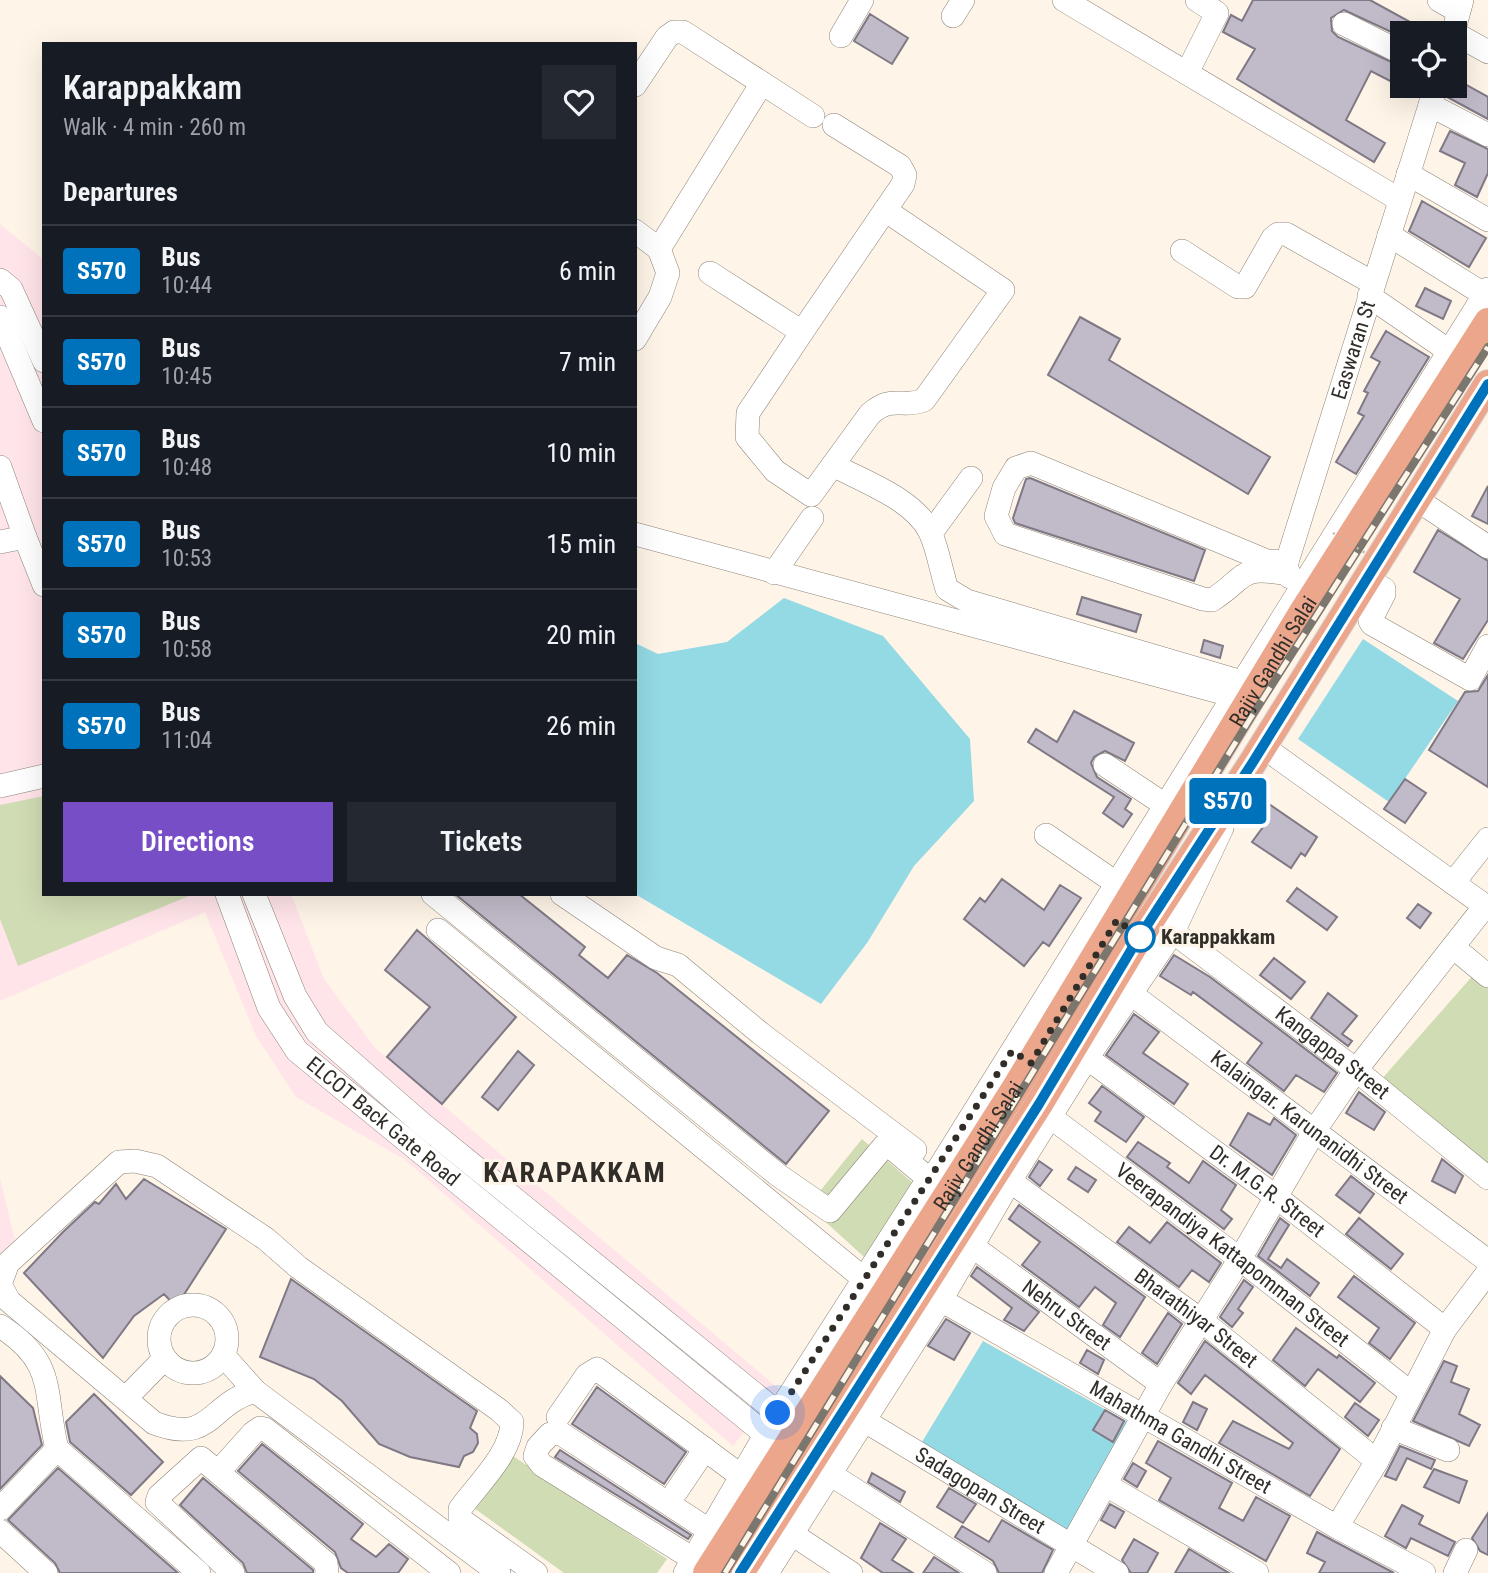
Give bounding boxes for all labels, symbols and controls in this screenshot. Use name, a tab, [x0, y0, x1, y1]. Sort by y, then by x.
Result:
map controls	[1390, 21, 1467, 98]
button: locate	[1390, 21, 1467, 98]
button: heart	[542, 65, 616, 139]
text: Karappakkam	[63, 68, 242, 107]
text: Walk · 4 min · 260 m	[63, 114, 246, 141]
text: Departures	[63, 177, 178, 207]
text: Bus	[161, 242, 201, 272]
text: 6 min	[559, 256, 616, 286]
text: S570	[77, 257, 126, 285]
text: 10:44	[161, 272, 212, 299]
street label: Easwaran St	[1327, 298, 1380, 402]
text: Bus	[161, 333, 201, 363]
text: 7 min	[559, 347, 616, 377]
text: S570	[77, 348, 126, 376]
text: 10:45	[161, 363, 212, 390]
text: Bus	[161, 424, 201, 454]
text: 10 min	[546, 438, 616, 468]
text: S570	[77, 439, 126, 467]
text: 10:48	[161, 454, 212, 481]
text: Bus	[161, 515, 201, 545]
text: 15 min	[546, 529, 616, 559]
text: S570	[77, 530, 126, 558]
text: 10:53	[161, 545, 212, 572]
street label: Rajiv Gandhi Salai	[1225, 592, 1322, 731]
text: Bus	[161, 606, 201, 636]
text: 20 min	[546, 620, 616, 650]
text: S570	[77, 621, 126, 649]
text: 10:58	[161, 636, 212, 663]
text: Bus	[161, 697, 201, 727]
text: 26 min	[546, 711, 616, 741]
text: S570	[77, 712, 126, 740]
text: 11:04	[161, 727, 212, 754]
line badge: S570	[1179, 778, 1277, 824]
text: S570	[1203, 787, 1253, 815]
button: Directions	[63, 802, 333, 882]
button: Tickets	[347, 802, 616, 882]
marker: Karappakkam	[1125, 922, 1155, 952]
place label: Karappakkam	[1161, 925, 1275, 949]
street label: Kangappa Street	[1271, 1002, 1394, 1104]
street label: Kalaingar. Karunanidhi Street	[1206, 1046, 1413, 1209]
street label: ELCOT Back Gate Road	[302, 1052, 464, 1191]
street label: Rajiv Gandhi Salai	[929, 1077, 1029, 1215]
street label: Dr. M.G.R. Street	[1205, 1140, 1329, 1242]
district label: KARAPAKKAM	[483, 1156, 667, 1189]
street label: Veerapandiya Kattapomman Street	[1111, 1158, 1354, 1352]
street label: Bharathiyar Street	[1130, 1264, 1262, 1372]
street label: Nehru Street	[1018, 1275, 1115, 1355]
street label: Mahathma Gandhi Street	[1085, 1376, 1275, 1499]
your location	[760, 1395, 795, 1430]
street label: Sadagopan Street	[911, 1442, 1049, 1539]

